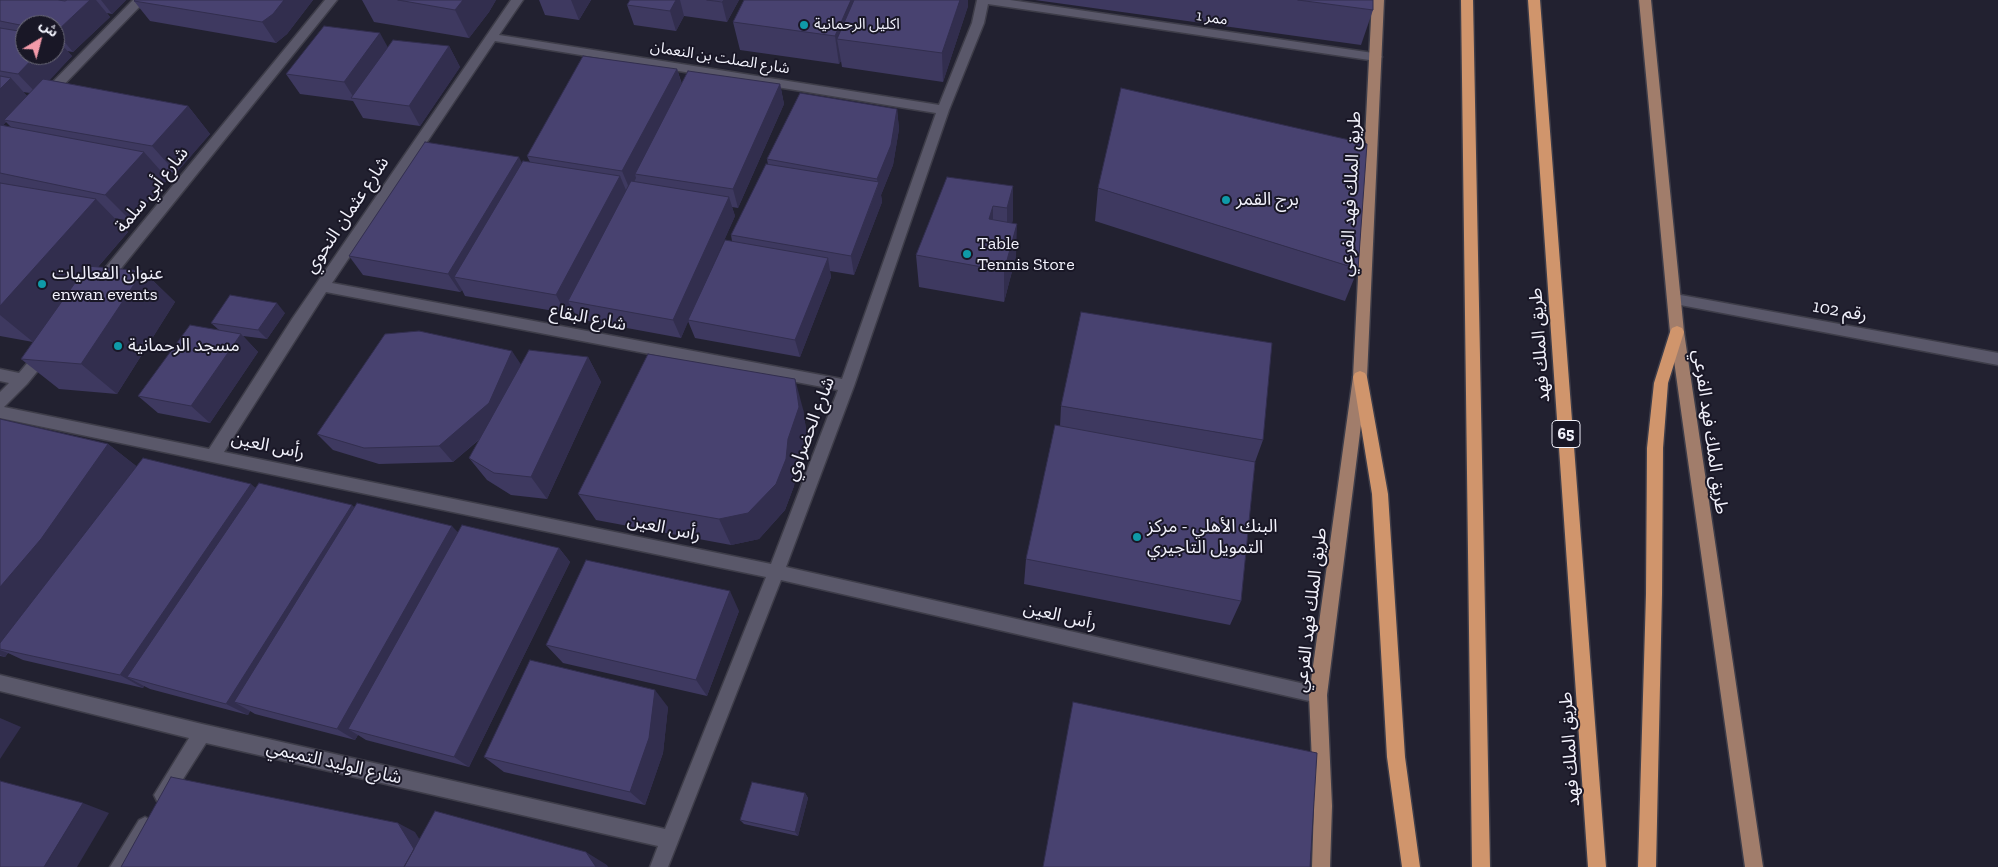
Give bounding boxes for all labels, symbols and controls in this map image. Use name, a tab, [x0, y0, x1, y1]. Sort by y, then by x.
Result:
street label: ممر 1	[1195, 7, 1229, 29]
north arrow	[15, 15, 65, 65]
text: ش	[36, 16, 62, 41]
place label: اكليل الرحمانية	[814, 16, 900, 34]
marker: اكليل الرحمانية	[798, 19, 810, 31]
street label: شارع الصلت بن النعمان	[649, 38, 791, 78]
street label: طريق الملك فهد الفرعي	[1336, 111, 1366, 277]
street label: شارع أبي سلمة	[111, 143, 193, 237]
street label: شارع عثمان النحوي	[300, 153, 394, 277]
place label: برج القمر	[1236, 189, 1299, 211]
marker: برج القمر	[1220, 194, 1232, 206]
place label: Table Tennis Store	[977, 233, 1075, 276]
marker: Table Tennis Store	[961, 248, 973, 260]
place label: عنوان الفعاليات enwan events	[52, 263, 163, 306]
marker: عنوان الفعاليات enwan events	[36, 278, 48, 290]
street label: طريق الملك فهد	[1525, 287, 1555, 403]
street label: رقم 102	[1811, 296, 1869, 326]
street label: شارع البقاع	[548, 300, 628, 336]
place label: مسجد الرحمانية	[128, 335, 240, 357]
marker: مسجد الرحمانية	[112, 340, 124, 352]
street label: طريق الملك فهد الفرعي	[1688, 348, 1732, 516]
street label: شارع الحضراوي	[780, 374, 840, 484]
road number: 65	[1552, 420, 1580, 448]
street label: رأس العين	[229, 428, 307, 464]
street label: رأس العين	[625, 510, 703, 546]
place label: البنك الأهلي - مركز التمويل التاجيري	[1147, 516, 1278, 558]
street label: طريق الملك فهد الفرعي	[1290, 526, 1332, 694]
marker: البنك الأهلي - مركز التمويل التاجيري	[1131, 531, 1143, 543]
street label: رأس العين	[1021, 597, 1099, 635]
street label: طريق الملك فهد	[1555, 691, 1585, 807]
street label: شارع الوليد التميمي	[264, 737, 404, 789]

